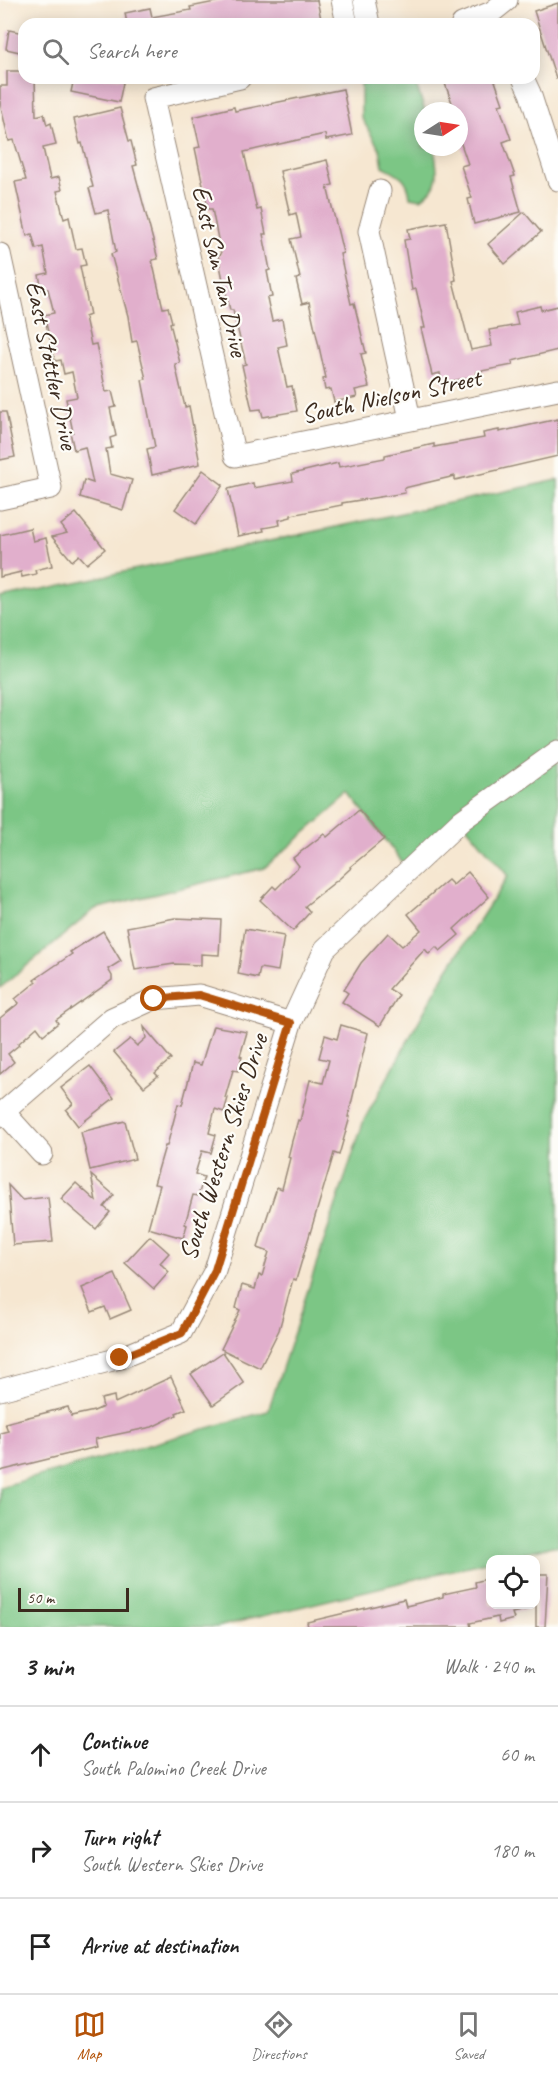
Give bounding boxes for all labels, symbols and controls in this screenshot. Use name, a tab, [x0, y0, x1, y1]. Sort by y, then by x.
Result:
search box	[18, 18, 540, 84]
icon: search	[39, 35, 72, 68]
text: Search here	[87, 37, 177, 65]
north arrow	[414, 102, 468, 156]
street label: East San Tan Drive	[184, 182, 256, 361]
street label: East Stottler Drive	[18, 278, 86, 454]
street label: South Nielson Street	[298, 360, 486, 431]
route start	[140, 985, 166, 1011]
street label: South Western Skies Drive	[171, 1028, 276, 1264]
route end	[106, 1344, 132, 1370]
map controls	[486, 1555, 540, 1609]
button: locate	[486, 1555, 540, 1609]
scale bar	[18, 1585, 129, 1612]
text: 50 m	[27, 1588, 54, 1608]
text: 3 min	[24, 1650, 74, 1683]
text: Walk · 240 m	[444, 1654, 534, 1679]
text: Continue	[81, 1728, 147, 1756]
icon: ahead	[24, 1738, 57, 1771]
text: 60 m	[500, 1742, 534, 1767]
text: South Palomino Creek Drive	[81, 1756, 266, 1781]
text: Turn right	[81, 1824, 158, 1852]
icon: right	[24, 1834, 57, 1867]
text: 180 m	[491, 1838, 534, 1863]
text: South Western Skies Drive	[81, 1852, 262, 1877]
icon: arrive	[24, 1930, 57, 1963]
text: Arrive at destination	[81, 1932, 238, 1960]
tab: Map	[73, 2008, 106, 2064]
tab: Directions	[251, 2008, 307, 2064]
tab: Saved	[452, 2008, 485, 2064]

